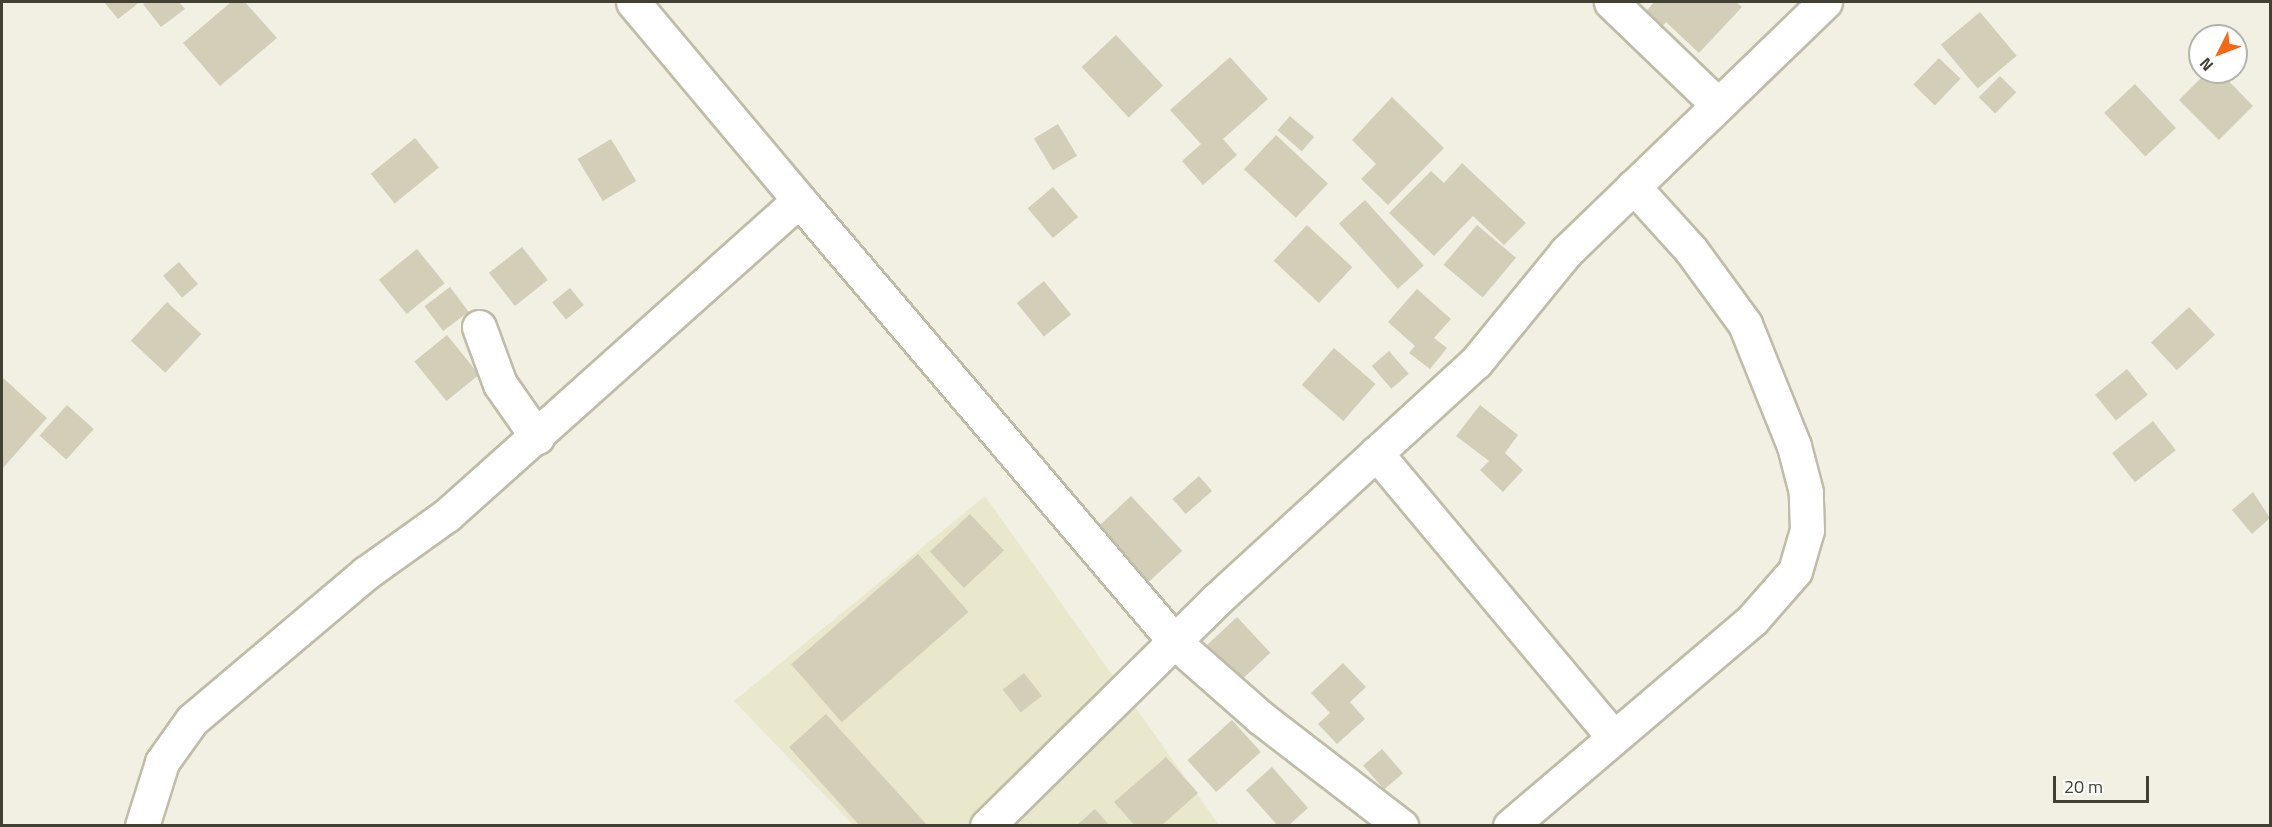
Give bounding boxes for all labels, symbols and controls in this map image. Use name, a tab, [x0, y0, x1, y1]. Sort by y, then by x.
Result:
north arrow	[2188, 24, 2248, 84]
text: N	[2193, 53, 2219, 77]
scale bar	[2056, 764, 2152, 802]
text: 20 m	[2064, 773, 2103, 800]

